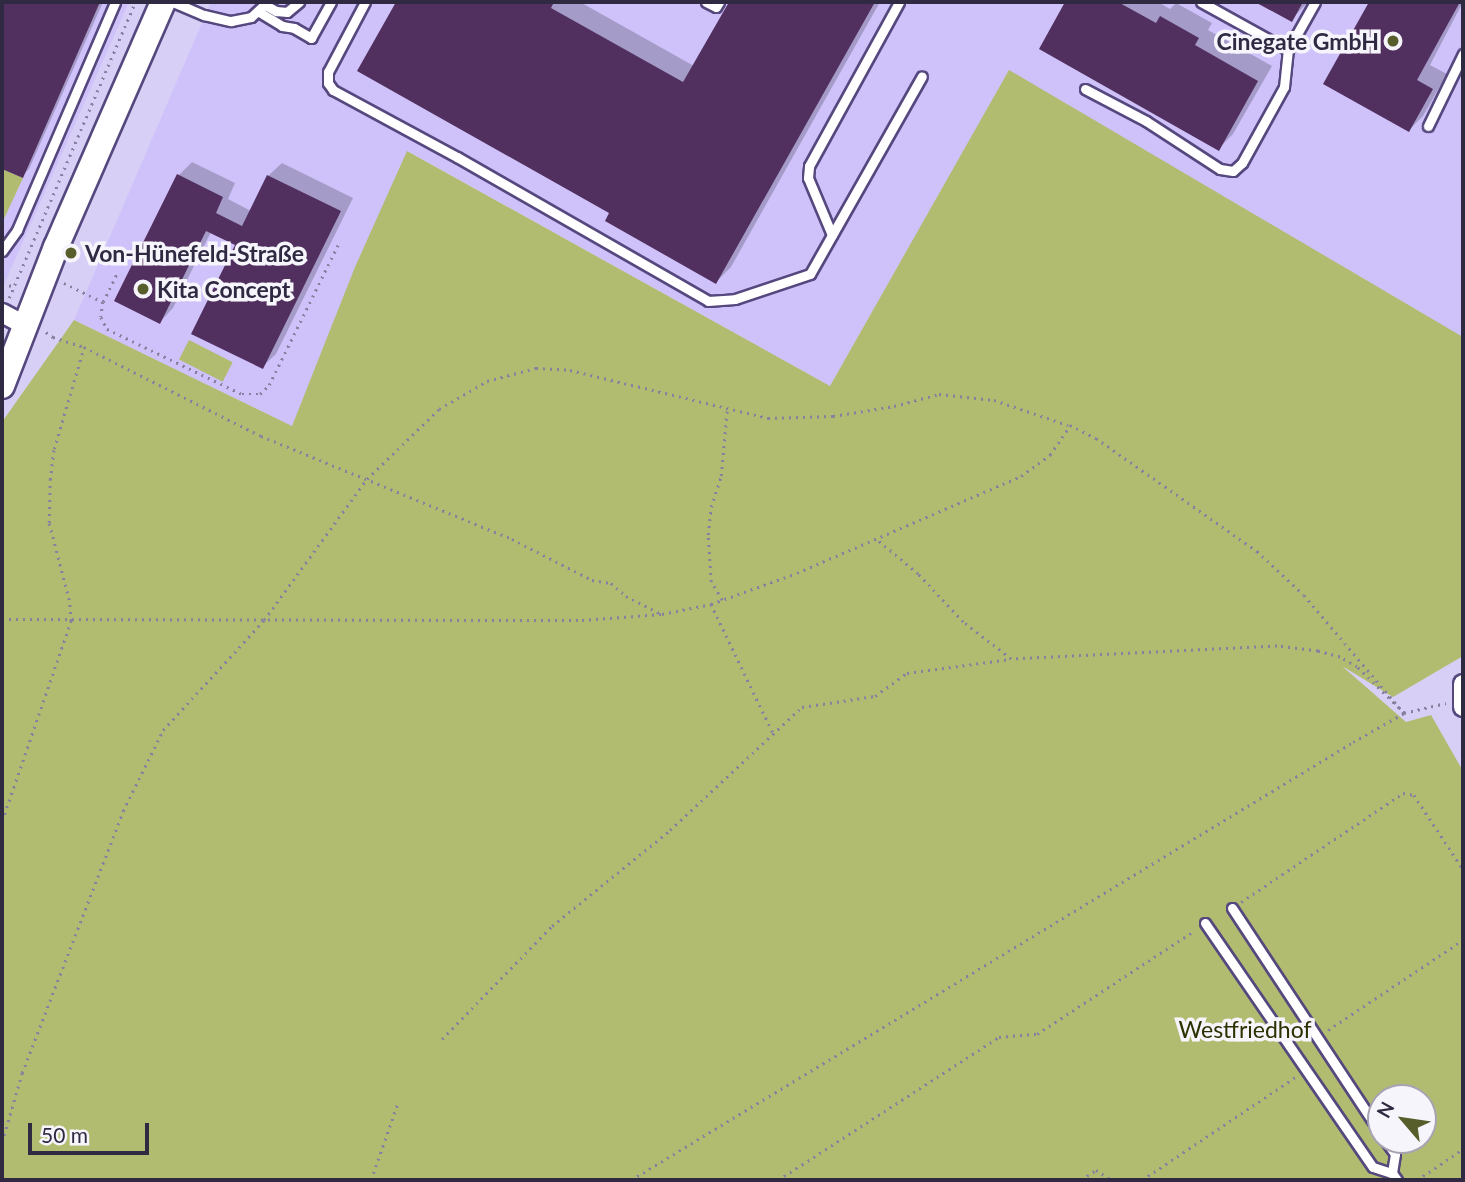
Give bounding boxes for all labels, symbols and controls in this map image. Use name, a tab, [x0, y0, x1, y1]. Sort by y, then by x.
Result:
place label: Cinegate GmbH	[1216, 27, 1379, 55]
marker: Cinegate GmbH	[1385, 33, 1401, 49]
place label: Von-Hünefeld-Straße	[85, 239, 304, 267]
marker: Von-Hünefeld-Straße	[63, 245, 79, 261]
place label: Kita Concept	[157, 275, 290, 303]
marker: Kita Concept	[135, 281, 151, 297]
park label: Westfriedhof	[1178, 1015, 1312, 1043]
north arrow	[1367, 1084, 1437, 1154]
text: N	[1371, 1098, 1399, 1122]
scale bar	[32, 1108, 152, 1152]
text: 50 m	[41, 1122, 88, 1147]

